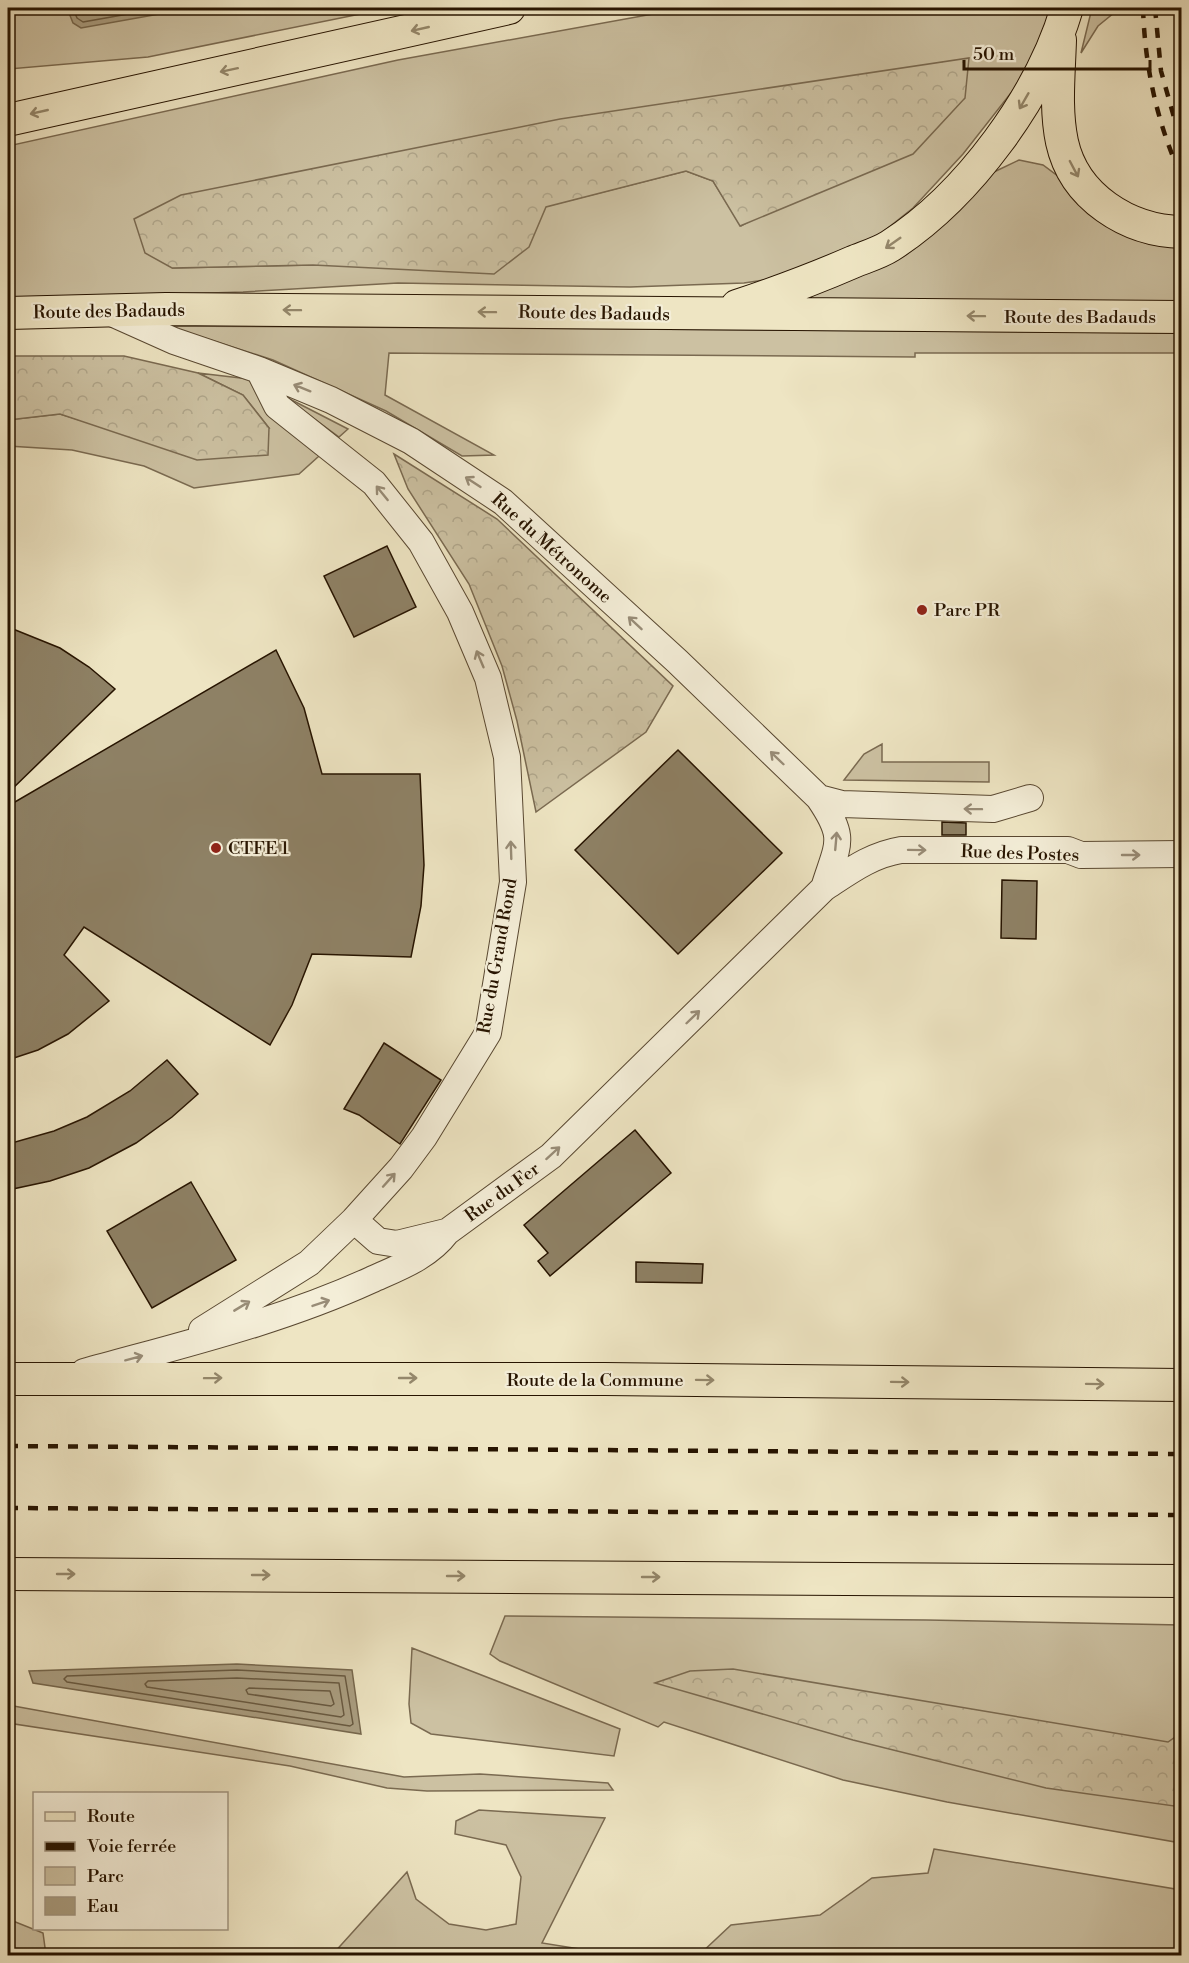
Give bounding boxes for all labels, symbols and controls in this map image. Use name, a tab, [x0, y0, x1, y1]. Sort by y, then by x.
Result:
one-way arrow	[410, 23, 429, 35]
scale bar	[964, 33, 1150, 71]
text: 50 m	[973, 43, 1015, 66]
one-way arrow	[220, 64, 239, 76]
one-way arrow	[1017, 92, 1029, 109]
one-way arrow	[30, 107, 49, 119]
one-way arrow	[1069, 160, 1080, 178]
one-way arrow	[886, 237, 902, 249]
street label: Route des Badauds	[33, 299, 185, 324]
street label: Route des Badauds	[518, 301, 670, 326]
one-way arrow	[282, 304, 302, 316]
one-way arrow	[477, 306, 497, 318]
street label: Route des Badauds	[1004, 306, 1156, 329]
one-way arrow	[967, 310, 987, 322]
one-way arrow	[294, 382, 312, 393]
one-way arrow	[465, 476, 482, 488]
one-way arrow	[375, 485, 388, 501]
street label: Rue du Métronome	[487, 488, 617, 609]
place label: Parc PR	[934, 599, 1000, 622]
marker: Parc PR	[915, 603, 929, 617]
one-way arrow	[628, 616, 643, 630]
one-way arrow	[474, 651, 485, 669]
one-way arrow	[769, 750, 784, 765]
one-way arrow	[964, 803, 984, 815]
one-way arrow	[831, 832, 842, 852]
place label: CTFE 1	[228, 837, 289, 860]
street label: Rue des Postes	[960, 840, 1080, 867]
marker: CTFE 1	[209, 841, 223, 855]
one-way arrow	[506, 841, 517, 861]
one-way arrow	[907, 844, 927, 856]
one-way arrow	[1121, 849, 1141, 860]
street label: Rue du Grand Rond	[472, 876, 523, 1036]
one-way arrow	[685, 1010, 700, 1025]
one-way arrow	[545, 1146, 560, 1160]
street label: Rue du Fer	[460, 1157, 544, 1227]
one-way arrow	[382, 1173, 396, 1188]
one-way arrow	[311, 1296, 330, 1307]
one-way arrow	[233, 1300, 250, 1312]
one-way arrow	[124, 1352, 143, 1363]
street label: Route de la Commune	[507, 1369, 683, 1392]
one-way arrow	[397, 1372, 417, 1384]
one-way arrow	[202, 1373, 222, 1384]
one-way arrow	[695, 1375, 715, 1386]
one-way arrow	[890, 1376, 910, 1388]
one-way arrow	[1085, 1378, 1105, 1390]
one-way arrow	[55, 1568, 75, 1580]
one-way arrow	[250, 1569, 270, 1581]
one-way arrow	[445, 1570, 465, 1582]
one-way arrow	[640, 1571, 660, 1583]
legend	[33, 1792, 228, 1930]
text: Route	[87, 1805, 135, 1828]
text: Voie ferrée	[86, 1835, 176, 1858]
text: Parc	[87, 1865, 124, 1888]
text: Eau	[87, 1895, 120, 1918]

